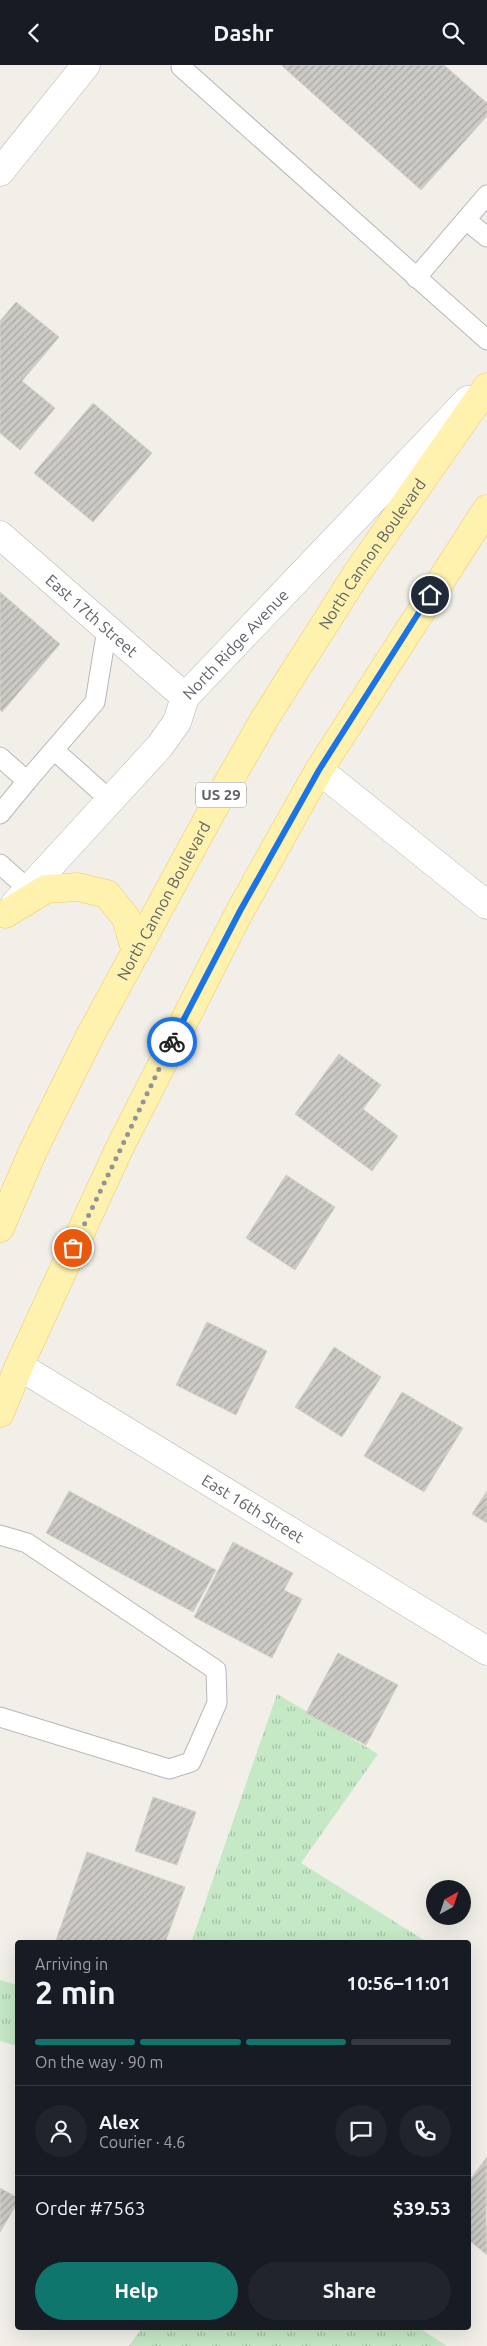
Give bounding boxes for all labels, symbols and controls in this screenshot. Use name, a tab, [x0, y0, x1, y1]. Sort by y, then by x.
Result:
icon: back	[20, 19, 48, 47]
icon: search	[439, 19, 467, 47]
text: Dashr	[213, 20, 274, 45]
street label: North Cannon Boulevard	[315, 475, 429, 632]
street label: East 17th Street	[42, 570, 142, 661]
pin	[409, 574, 451, 616]
icon: home	[416, 581, 444, 609]
street label: North Ridge Avenue	[179, 585, 292, 703]
road number: US 29	[196, 783, 246, 807]
street label: North Cannon Boulevard	[113, 818, 214, 983]
courier	[147, 1017, 197, 1067]
icon: bike	[158, 1028, 186, 1056]
pin	[52, 1227, 94, 1269]
icon: bag	[59, 1234, 87, 1262]
street label: East 16th Street	[199, 1471, 308, 1547]
north arrow	[426, 1880, 471, 1925]
map controls	[426, 1880, 471, 1925]
text: Arriving in	[35, 1955, 108, 1973]
text: 10:56–11:01	[346, 1972, 451, 1994]
text: 2 min	[35, 1974, 116, 2010]
text: On the way · 90 m	[35, 2053, 163, 2071]
button: person	[35, 2105, 87, 2157]
button: chat	[335, 2105, 387, 2157]
button: phone	[399, 2105, 451, 2157]
text: Alex	[99, 2111, 139, 2133]
text: Courier · 4.6	[99, 2133, 185, 2151]
text: Order #7563	[35, 2197, 145, 2219]
text: $39.53	[393, 2197, 451, 2219]
button: Help	[35, 2262, 238, 2320]
button: Share	[248, 2262, 451, 2320]

